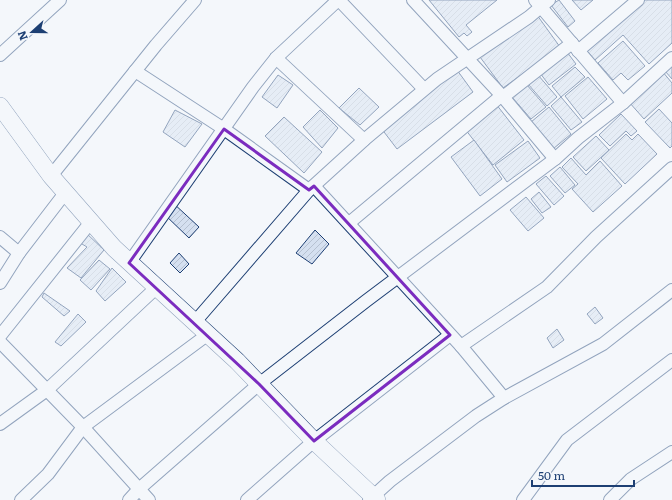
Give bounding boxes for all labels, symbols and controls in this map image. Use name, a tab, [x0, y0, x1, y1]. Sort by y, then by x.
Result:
north arrow	[12, 12, 52, 52]
text: N	[13, 29, 31, 43]
scale bar	[532, 462, 634, 488]
text: 50 m	[538, 466, 565, 484]

